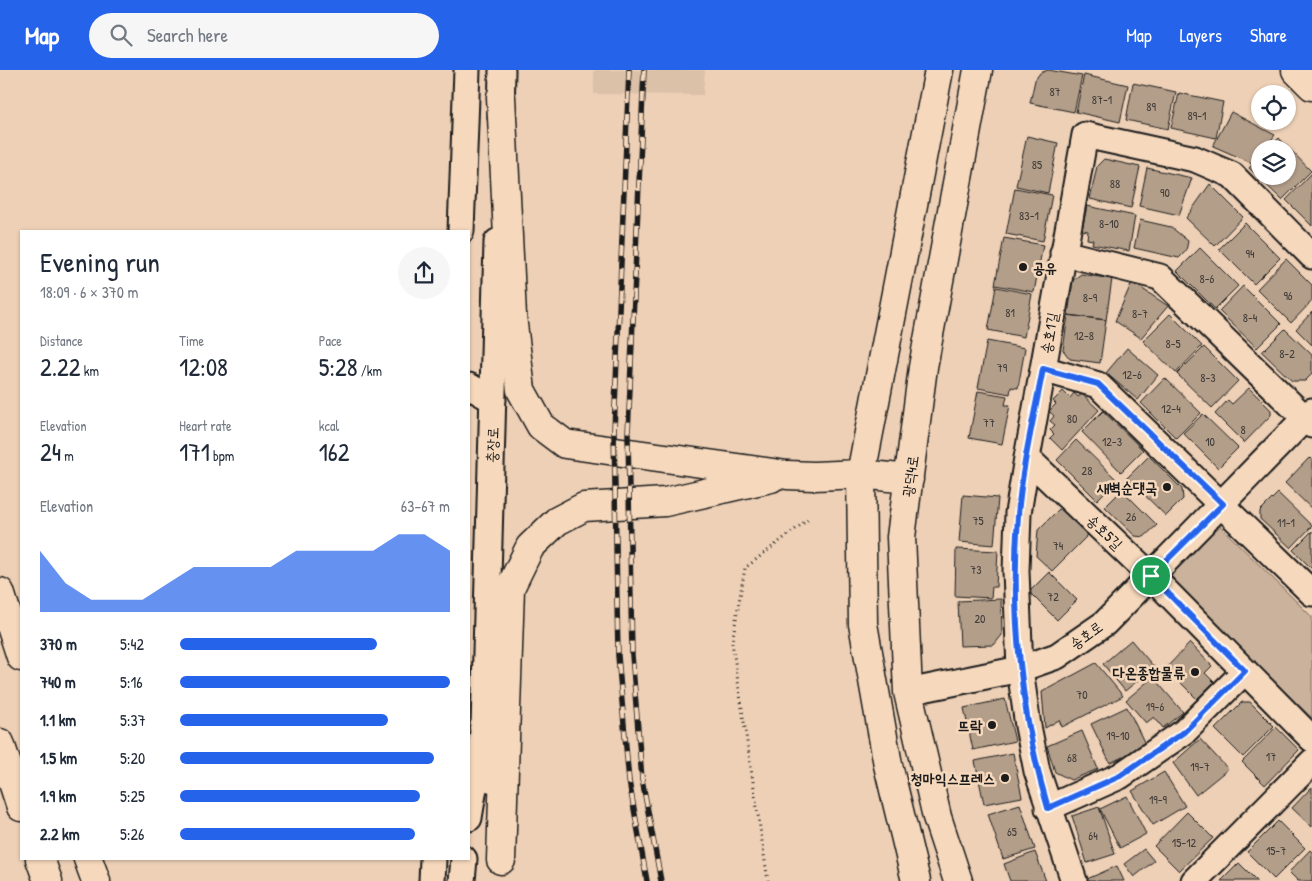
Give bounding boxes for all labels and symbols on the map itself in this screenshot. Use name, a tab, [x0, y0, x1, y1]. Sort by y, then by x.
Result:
house number: 87	[1049, 83, 1061, 100]
house number: 87-1	[1092, 91, 1112, 108]
house number: 89	[1146, 98, 1156, 115]
house number: 89-1	[1188, 107, 1206, 124]
house number: 85	[1032, 156, 1042, 173]
house number: 88	[1110, 175, 1120, 192]
house number: 90	[1160, 184, 1170, 201]
house number: 83-1	[1019, 207, 1039, 224]
house number: 8-10	[1099, 215, 1119, 232]
house number: 94	[1246, 245, 1255, 262]
place label: 공유	[1033, 257, 1057, 278]
marker: 공유	[1017, 261, 1029, 273]
house number: 8-6	[1200, 270, 1215, 287]
house number: 96	[1283, 287, 1293, 304]
house number: 8-9	[1083, 289, 1098, 306]
house number: 81	[1005, 304, 1015, 321]
house number: 8-7	[1132, 305, 1148, 322]
house number: 8-4	[1243, 309, 1258, 326]
street label: 송호1길	[1035, 311, 1063, 355]
house number: 12-8	[1074, 327, 1094, 344]
house number: 8-5	[1165, 335, 1181, 352]
house number: 8-2	[1279, 345, 1295, 362]
house number: 79	[997, 359, 1008, 376]
house number: 12-6	[1122, 366, 1142, 383]
house number: 8-3	[1200, 369, 1216, 386]
house number: 12-4	[1161, 400, 1181, 417]
house number: 80	[1067, 410, 1077, 427]
house number: 77	[983, 414, 995, 431]
house number: 8	[1240, 421, 1246, 438]
street label: 충장로	[481, 427, 503, 463]
house number: 12-3	[1102, 433, 1122, 450]
house number: 10	[1205, 433, 1215, 450]
street label: 광덕4로	[897, 454, 923, 498]
house number: 28	[1082, 462, 1092, 479]
place label: 새벽순댓국	[1096, 477, 1157, 498]
marker: 새벽순댓국	[1161, 481, 1173, 493]
house number: 26	[1126, 508, 1136, 525]
street label: 송호5길	[1082, 510, 1128, 554]
house number: 75	[972, 512, 984, 529]
house number: 11-1	[1277, 514, 1295, 531]
house number: 74	[1053, 537, 1064, 554]
pin	[1130, 555, 1172, 597]
house number: 73	[970, 561, 982, 578]
house number: 72	[1047, 588, 1059, 605]
house number: 20	[975, 610, 986, 627]
street label: 송호로	[1065, 616, 1107, 654]
place label: 다온종합물류	[1113, 662, 1185, 683]
marker: 다온종합물류	[1189, 666, 1201, 678]
house number: 70	[1076, 686, 1088, 703]
house number: 19-6	[1146, 698, 1164, 715]
place label: 뜨락	[958, 715, 983, 736]
marker: 뜨락	[986, 719, 998, 731]
house number: 19-10	[1106, 727, 1130, 744]
house number: 17	[1266, 748, 1276, 765]
house number: 68	[1067, 749, 1077, 766]
house number: 19-7	[1190, 758, 1210, 775]
place label: 청마익스프레스	[911, 768, 995, 789]
marker: 청마익스프레스	[999, 772, 1011, 784]
house number: 19-9	[1149, 791, 1168, 808]
house number: 65	[1007, 823, 1017, 840]
house number: 64	[1088, 827, 1098, 844]
house number: 15-12	[1172, 834, 1197, 851]
house number: 15-7	[1266, 842, 1286, 859]

